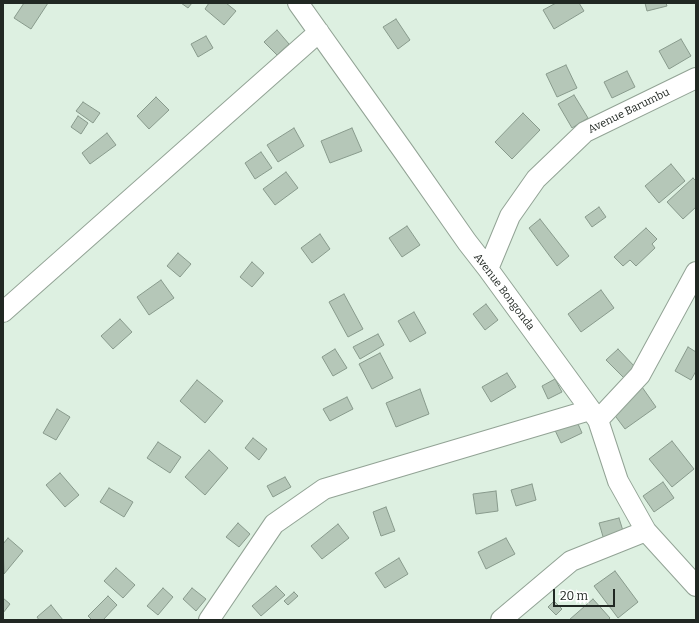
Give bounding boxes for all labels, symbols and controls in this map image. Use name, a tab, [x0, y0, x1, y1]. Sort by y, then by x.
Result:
street label: Avenue Barumbu	[586, 86, 672, 136]
street label: Avenue Bongonda	[471, 251, 537, 333]
scale bar	[555, 581, 617, 607]
text: 20 m	[560, 589, 588, 603]

